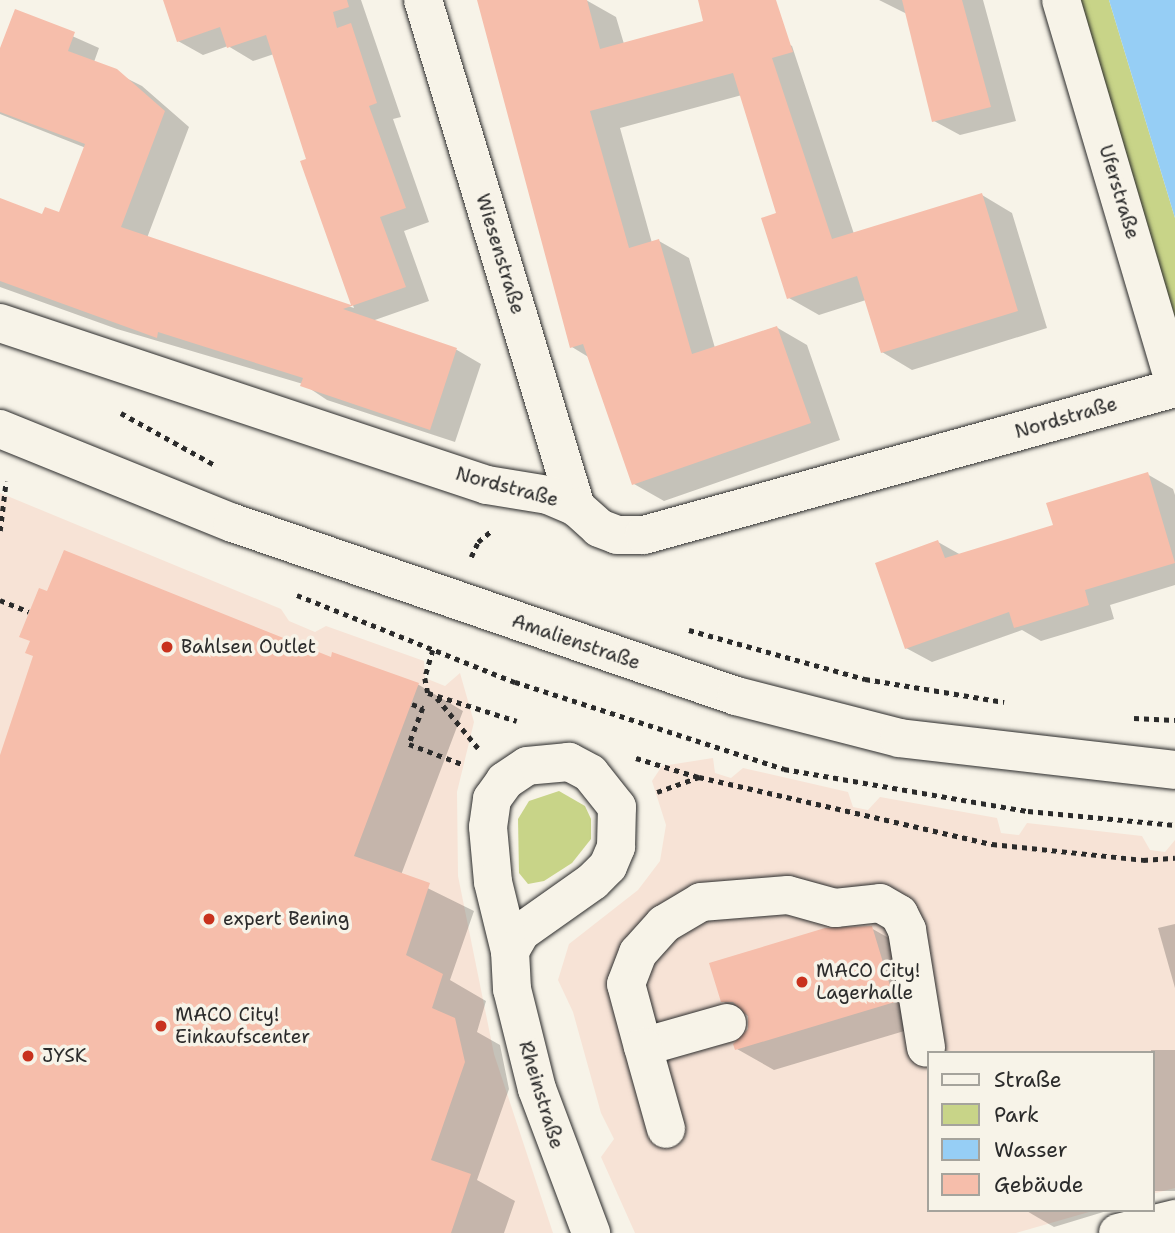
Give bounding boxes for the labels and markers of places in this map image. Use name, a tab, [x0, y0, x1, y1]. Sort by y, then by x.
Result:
place label: Bahlsen Outlet	[181, 636, 316, 658]
marker: Bahlsen Outlet	[159, 639, 175, 655]
place label: expert Bening	[223, 908, 349, 930]
marker: expert Bening	[201, 911, 217, 927]
place label: MACO City! Lagerhalle	[816, 960, 920, 1004]
marker: MACO City! Lagerhalle	[794, 974, 810, 990]
place label: MACO City! Einkaufscenter	[175, 1004, 310, 1048]
marker: MACO City! Einkaufscenter	[153, 1018, 169, 1034]
place label: JYSK	[42, 1045, 87, 1067]
marker: JYSK	[20, 1048, 36, 1064]

